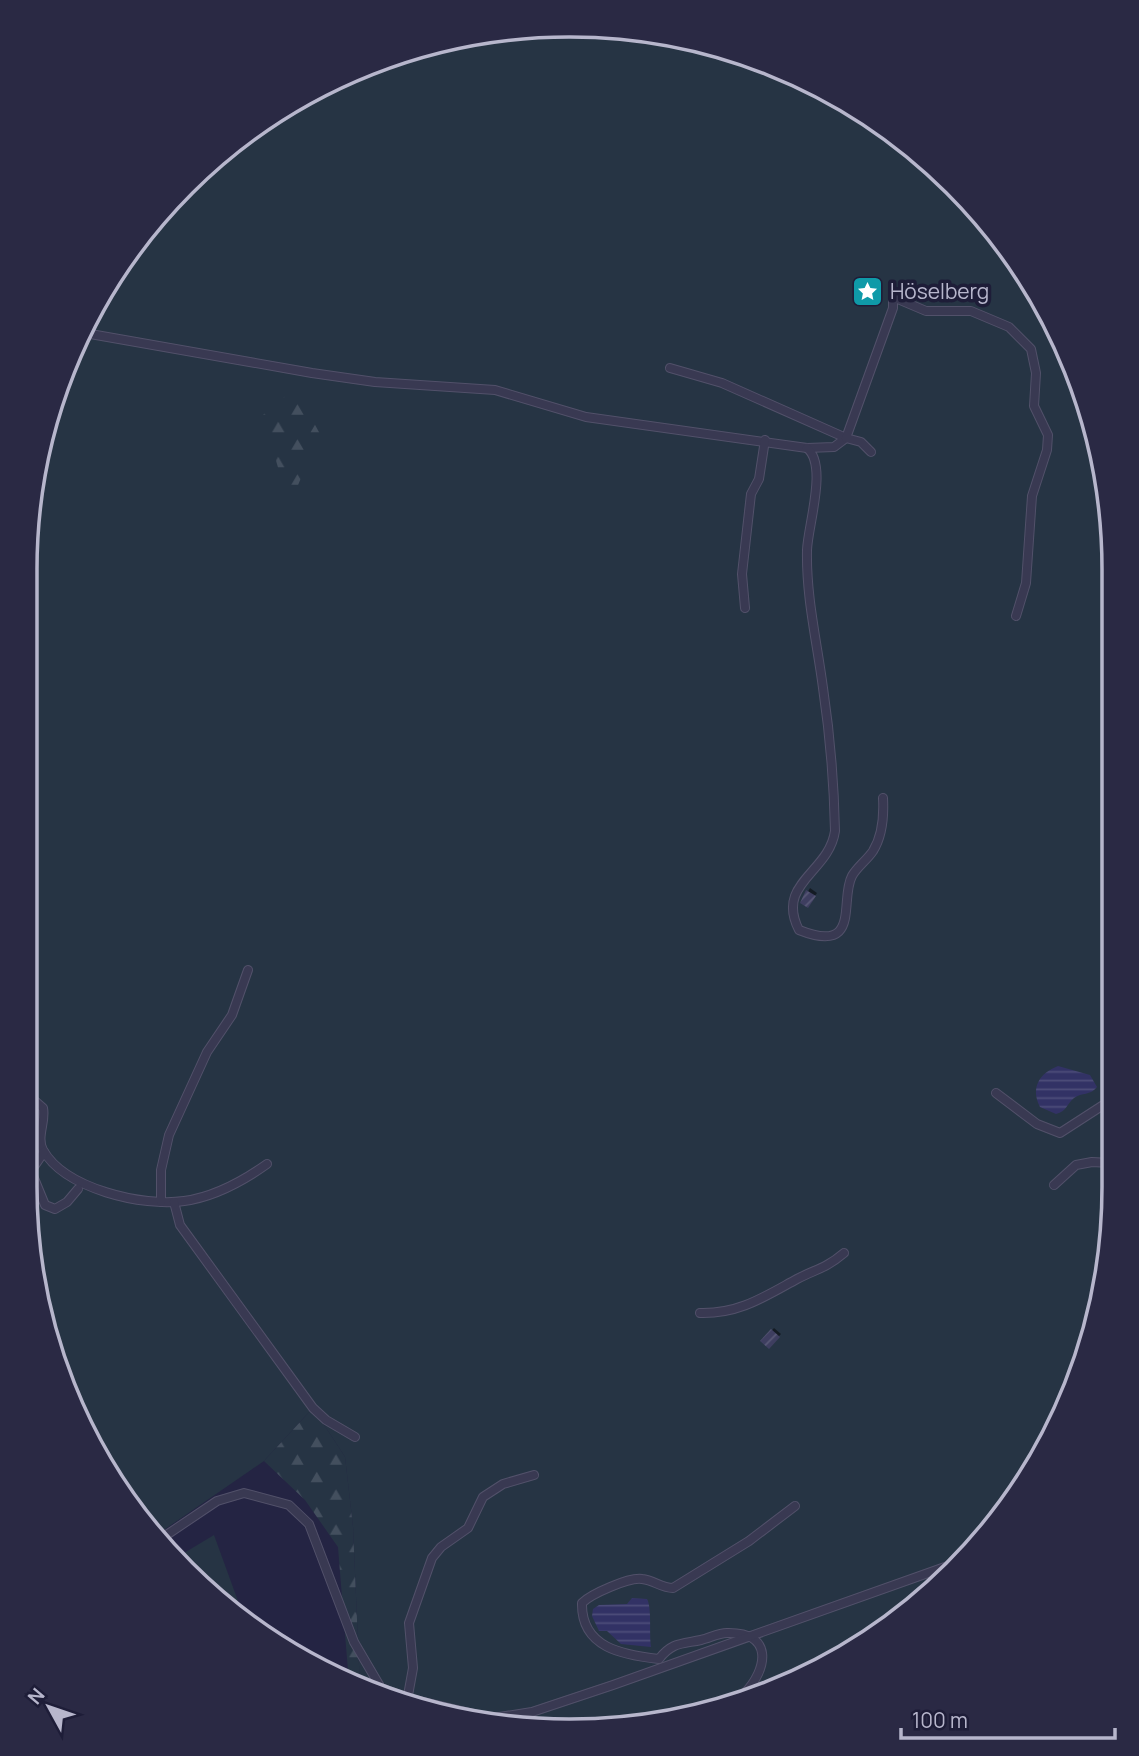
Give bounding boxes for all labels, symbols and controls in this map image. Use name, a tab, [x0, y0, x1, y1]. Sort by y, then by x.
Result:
place icon: Höselberg	[850, 274, 884, 308]
place label: Höselberg	[890, 277, 989, 305]
north arrow	[14, 1672, 84, 1742]
text: N	[22, 1682, 50, 1710]
scale bar	[901, 1696, 1114, 1740]
text: 100 m	[912, 1706, 968, 1734]

